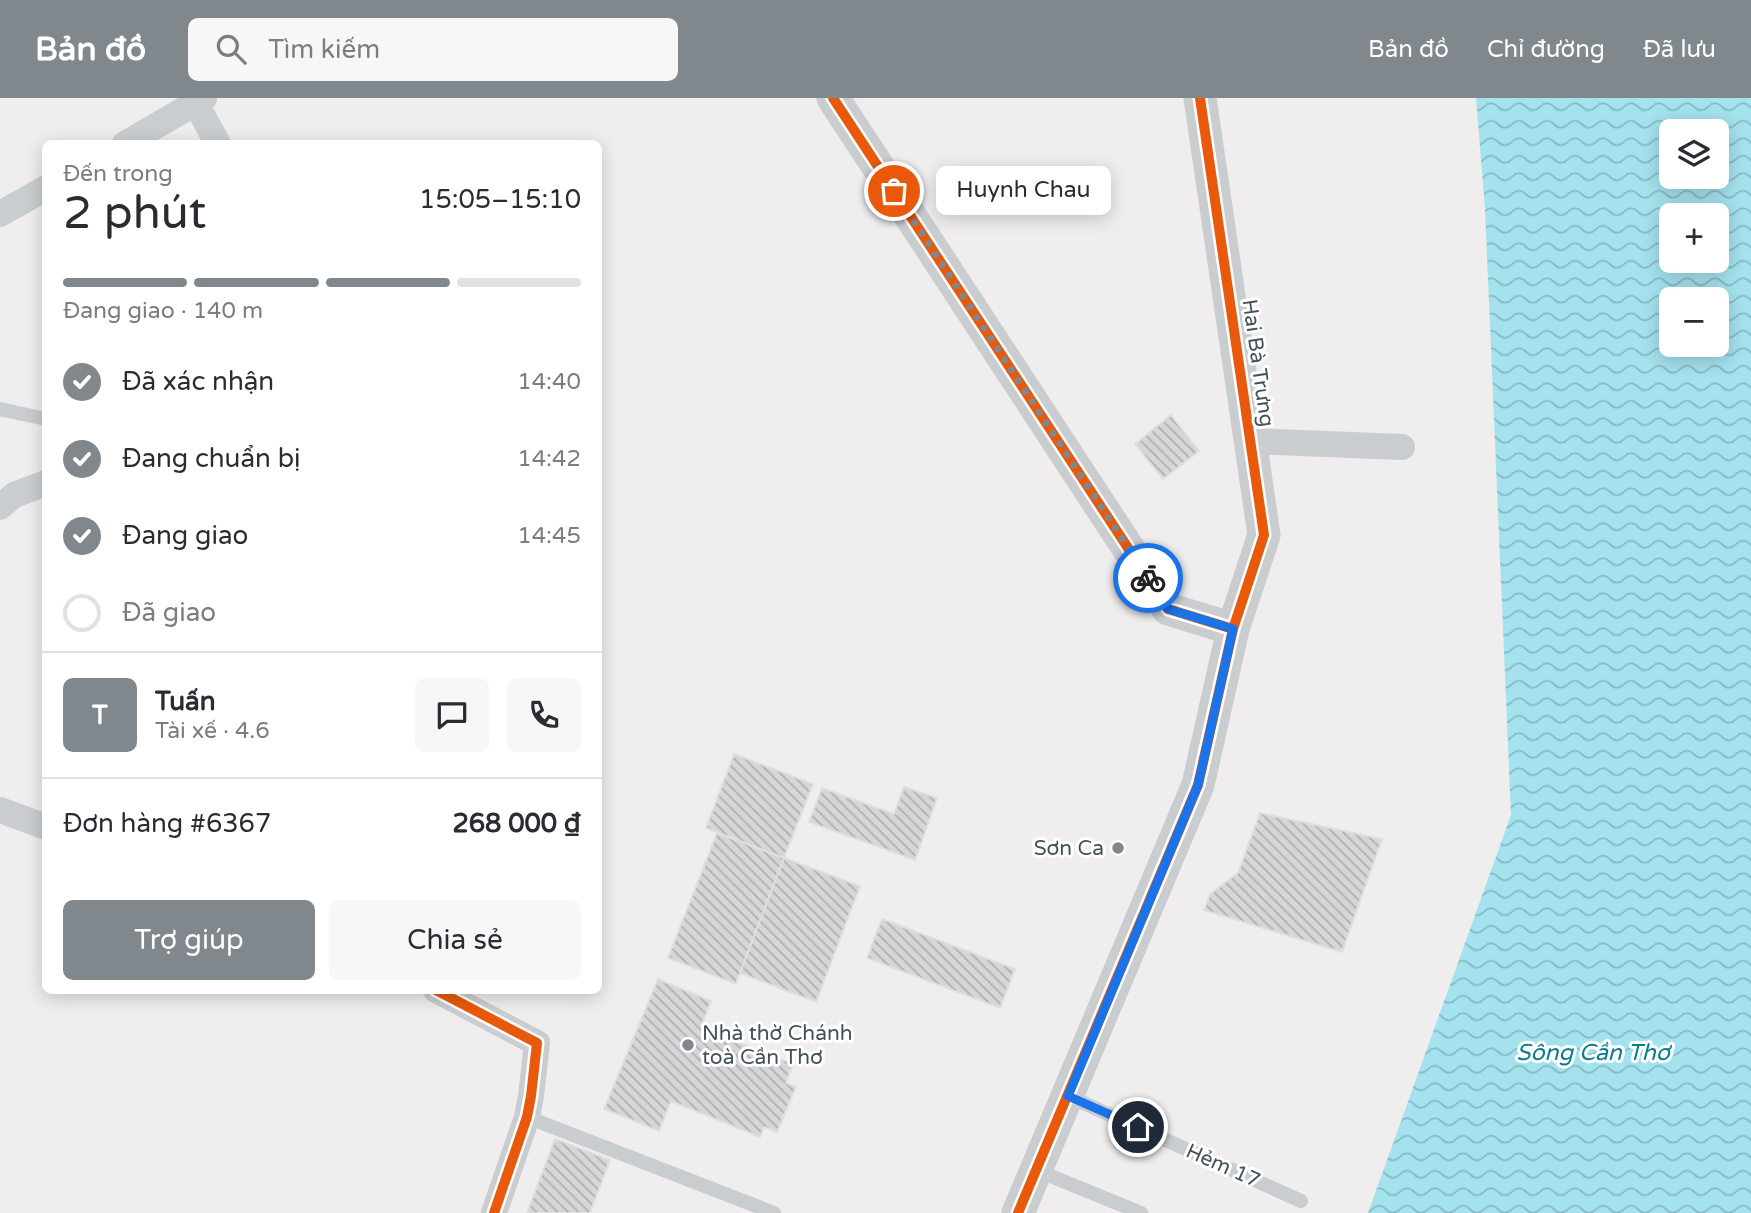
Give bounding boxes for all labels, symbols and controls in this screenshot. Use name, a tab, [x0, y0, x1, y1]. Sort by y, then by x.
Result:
search box	[188, 18, 678, 81]
text: Bản đồ	[35, 30, 146, 69]
icon: search	[212, 30, 250, 68]
text: Tìm kiếm	[268, 34, 380, 65]
text: Bản đồ	[1368, 35, 1449, 64]
text: Chỉ đường	[1487, 35, 1605, 64]
text: Đã lưu	[1643, 35, 1716, 64]
map controls	[1659, 119, 1729, 357]
button: layers	[1659, 119, 1729, 189]
text: Đến trong	[63, 160, 173, 188]
pin	[864, 161, 924, 221]
callout: Huynh Chau	[936, 166, 1111, 216]
icon: bag	[875, 172, 913, 210]
text: Huynh Chau	[956, 176, 1091, 204]
text: 15:05–15:10	[419, 184, 581, 215]
text: 2 phút	[63, 186, 206, 241]
button: +	[1659, 203, 1729, 273]
button: −	[1659, 287, 1729, 357]
text: Đang giao · 140 m	[63, 297, 263, 325]
street label: Hai Bà Trưng	[1237, 297, 1279, 429]
icon: check	[63, 363, 101, 401]
text: Đã xác nhận	[122, 366, 274, 397]
text: 14:40	[517, 368, 581, 396]
icon: check	[63, 440, 101, 478]
text: Đang chuẩn bị	[122, 443, 301, 474]
text: 14:42	[517, 445, 581, 473]
icon: check	[63, 517, 101, 555]
text: Đang giao	[122, 520, 248, 551]
text: 14:45	[517, 522, 581, 550]
courier	[1113, 543, 1183, 613]
icon: bike	[1129, 559, 1167, 597]
text: Đã giao	[122, 597, 216, 628]
button: chat	[415, 678, 489, 752]
button: phone	[507, 678, 581, 752]
text: Tuấn	[155, 686, 216, 717]
text: T	[92, 700, 108, 731]
text: Tài xế · 4.6	[155, 717, 270, 745]
text: Đơn hàng #6367	[63, 808, 271, 839]
text: 268 000 ₫	[452, 808, 581, 839]
place label: Sơn Ca	[1034, 836, 1104, 861]
marker: Sơn Ca	[1110, 840, 1126, 856]
button: Trợ giúp	[63, 900, 315, 980]
button: Chia sẻ	[329, 900, 581, 980]
place label: Nhà thờ Chánh toà Cần Thơ	[702, 1021, 853, 1070]
marker: Nhà thờ Chánh toà Cần Thơ	[680, 1037, 696, 1053]
water label: Sông Cần Thơ	[1516, 1039, 1673, 1067]
pin	[1108, 1097, 1168, 1157]
icon: home	[1119, 1108, 1157, 1146]
street label: Hẻm 17	[1182, 1139, 1264, 1193]

